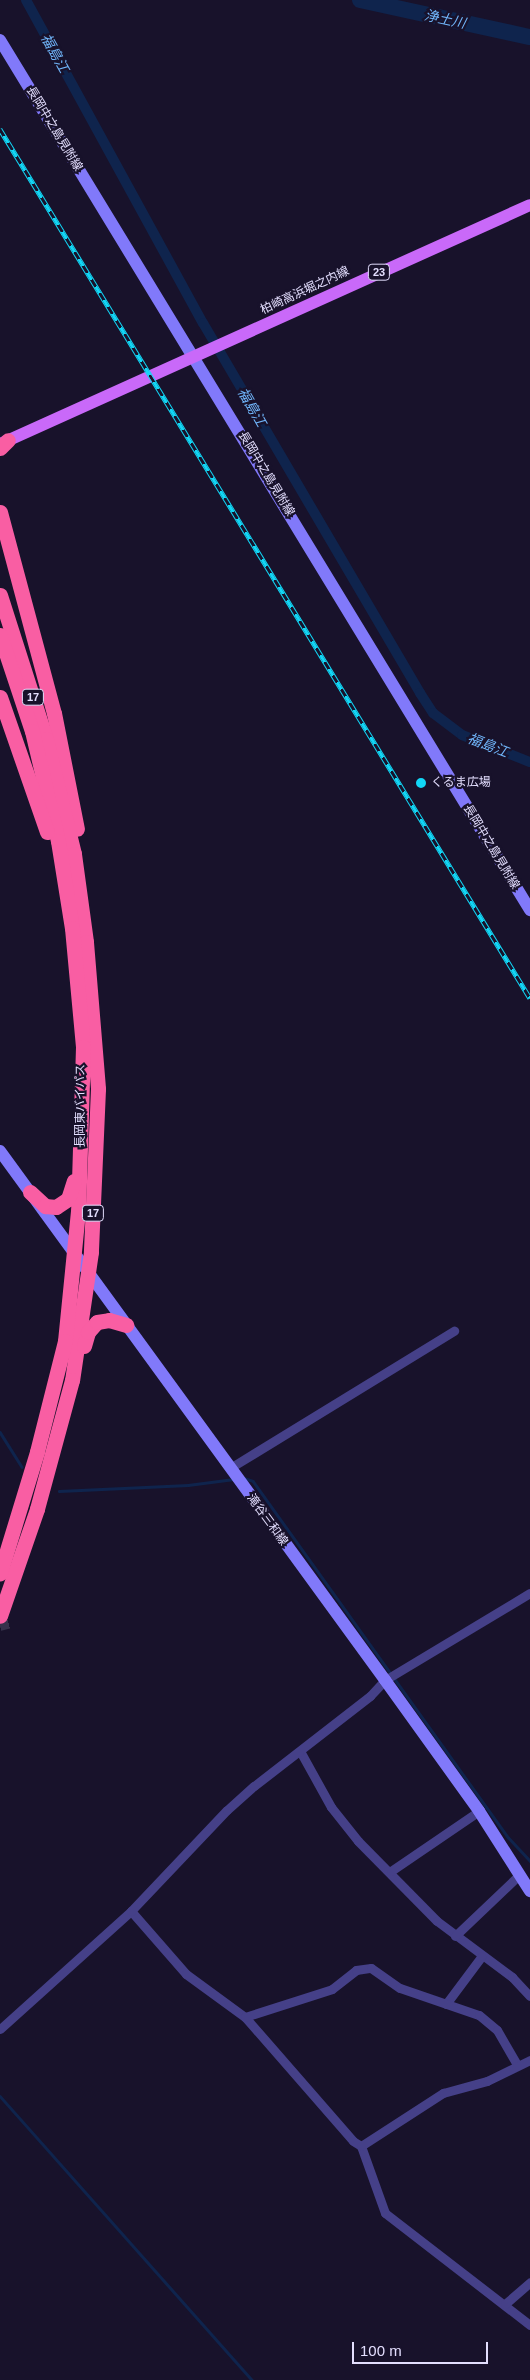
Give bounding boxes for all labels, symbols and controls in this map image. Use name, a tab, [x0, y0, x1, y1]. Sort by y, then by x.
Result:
water label: 浄土川	[423, 6, 467, 32]
water label: 福島江	[37, 31, 73, 75]
street label: 長岡中之島見附線	[23, 84, 85, 174]
street label: 柏崎高浜堀之内線	[258, 264, 352, 318]
road number: 23	[368, 264, 390, 280]
water label: 福島江	[234, 385, 270, 429]
street label: 長岡中之島見附線	[235, 429, 297, 519]
road number: 17	[22, 689, 44, 706]
water label: 福島江	[465, 730, 511, 760]
place label: くるま広場	[431, 776, 491, 790]
marker: くるま広場	[415, 777, 427, 789]
street label: 長岡中之島見附線	[460, 802, 522, 892]
street label: 長岡東バイパス	[74, 1064, 88, 1148]
road number: 17	[82, 1204, 104, 1222]
street label: 滝谷三和線	[244, 1491, 290, 1549]
scale bar	[355, 2332, 491, 2364]
text: 100 m	[360, 2342, 402, 2359]

